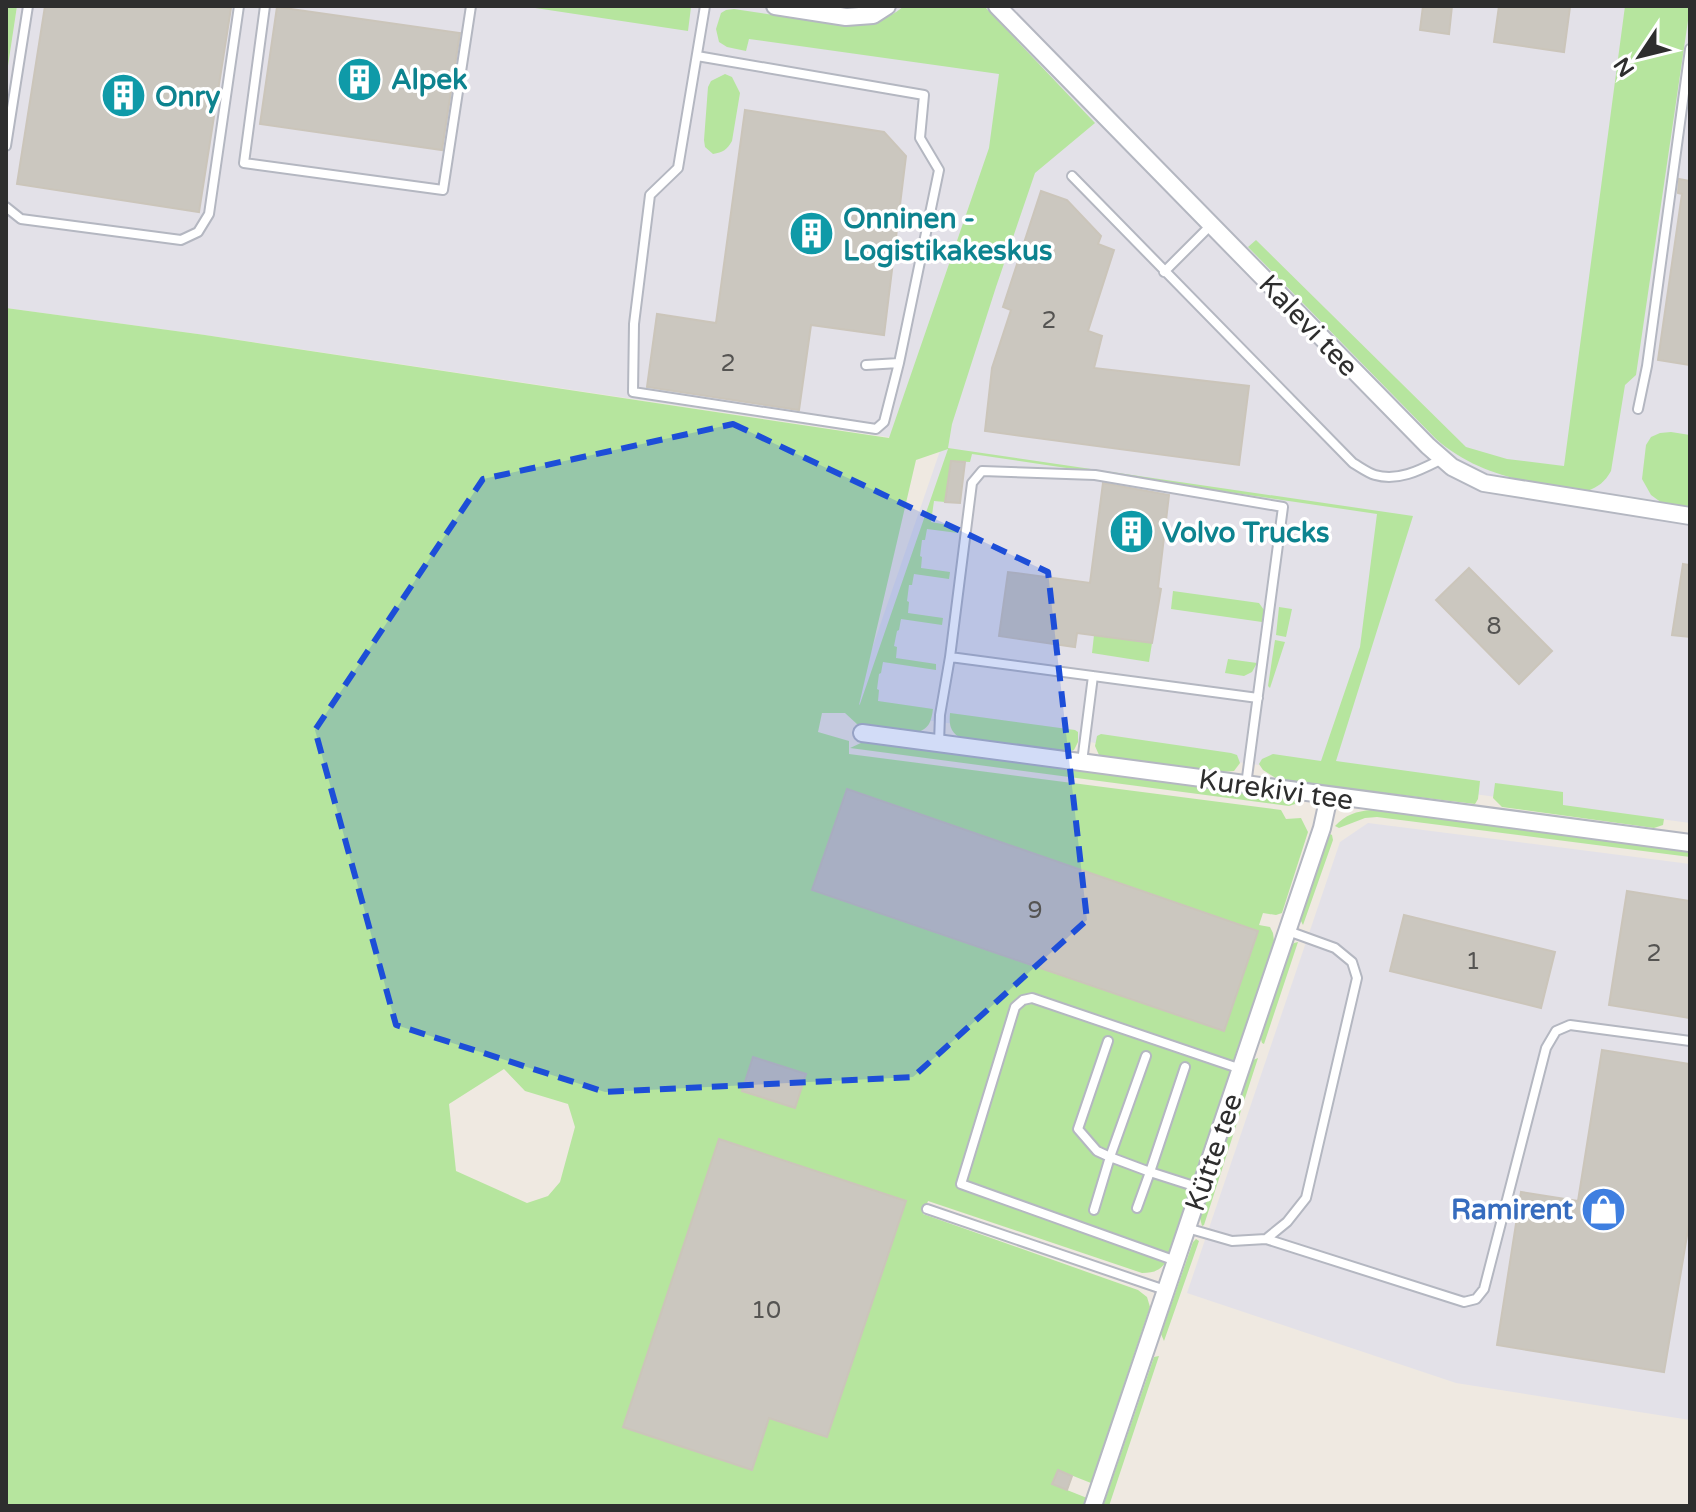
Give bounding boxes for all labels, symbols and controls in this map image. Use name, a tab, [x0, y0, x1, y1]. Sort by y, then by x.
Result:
north arrow	[1600, 16, 1680, 96]
text: N	[1609, 52, 1640, 82]
building icon: Alpek	[336, 55, 384, 103]
place label: Alpek	[391, 63, 467, 97]
building icon: Onry	[100, 72, 148, 120]
place label: Onry	[155, 80, 220, 114]
place label: Onninen - Logistikakeskus	[843, 202, 1053, 268]
building icon: Onninen - Logistikakeskus	[788, 210, 836, 258]
street label: Kalevi tee	[1251, 268, 1365, 384]
house number: 2	[1041, 306, 1057, 335]
house number: 2	[720, 349, 736, 378]
building icon: Volvo Trucks	[1107, 508, 1155, 556]
place label: Volvo Trucks	[1162, 516, 1329, 550]
house number: 8	[1486, 612, 1502, 641]
street label: Kurekivi tee	[1197, 762, 1355, 818]
house number: 9	[1027, 896, 1043, 925]
house number: 2	[1646, 939, 1662, 968]
house number: 1	[1465, 947, 1481, 976]
street label: Kütte tee	[1178, 1089, 1250, 1216]
shop icon: Ramirent	[1580, 1185, 1628, 1233]
place label: Ramirent	[1451, 1193, 1573, 1227]
house number: 10	[751, 1296, 781, 1325]

